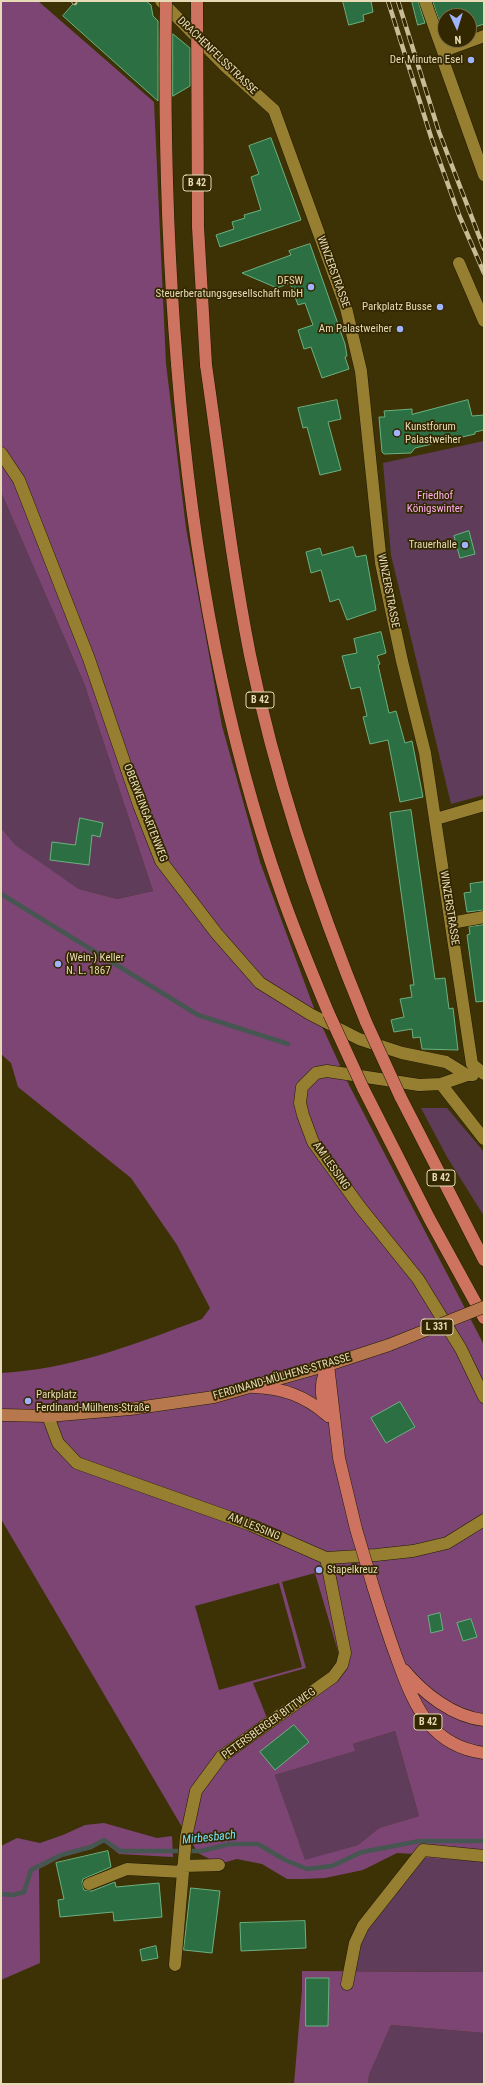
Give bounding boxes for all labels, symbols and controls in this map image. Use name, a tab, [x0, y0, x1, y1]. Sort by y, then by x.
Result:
north arrow	[437, 8, 477, 48]
street label: DRACHENFELSSTRASSE	[174, 14, 260, 98]
text: N	[454, 33, 462, 46]
place label: Der Minuten Esel	[390, 53, 463, 67]
marker: Der Minuten Esel	[466, 55, 476, 65]
road number: B 42	[183, 175, 211, 191]
street label: WINZERSTRASSE	[314, 234, 352, 310]
place label: DFSW Steuerberatungsgesellschaft mbH	[155, 274, 303, 300]
marker: DFSW Steuerberatungsgesellschaft mbH	[306, 282, 316, 292]
place label: Parkplatz Busse	[362, 300, 432, 314]
marker: Parkplatz Busse	[435, 302, 445, 312]
place label: Am Palastweiher	[319, 322, 392, 336]
marker: Am Palastweiher	[395, 324, 405, 334]
place label: Kunstforum Palastweiher	[405, 420, 461, 446]
marker: Kunstforum Palastweiher	[392, 428, 402, 438]
park label: Friedhof Königswinter	[407, 489, 463, 515]
place label: Trauerhalle	[409, 538, 457, 552]
marker: Trauerhalle	[460, 540, 470, 550]
street label: WINZERSTRASSE	[374, 553, 402, 629]
road number: B 42	[246, 692, 274, 708]
street label: OBERWEINGARTENWEG	[120, 762, 170, 864]
street label: WINZERSTRASSE	[437, 870, 461, 946]
place label: (Wein-) Keller N. L. 1867	[66, 951, 124, 977]
marker: (Wein-) Keller N. L. 1867	[53, 959, 63, 969]
street label: AM LESSING	[310, 1140, 352, 1192]
road number: B 42	[427, 1170, 455, 1186]
road number: L 331	[421, 1319, 453, 1335]
street label: FERDINAND-MÜLHENS-STRASSE	[212, 1351, 352, 1403]
place label: Parkplatz Ferdinand-Mülhens-Straße	[36, 1388, 150, 1414]
marker: Parkplatz Ferdinand-Mülhens-Straße	[23, 1396, 33, 1406]
street label: AM LESSING	[226, 1511, 282, 1543]
place label: Stapelkreuz	[327, 1563, 378, 1577]
marker: Stapelkreuz	[314, 1565, 324, 1575]
street label: PETERSBERGER BITTWEG	[220, 1686, 318, 1762]
road number: B 42	[414, 1714, 442, 1730]
water label: Mirbesbach	[181, 1828, 237, 1848]

